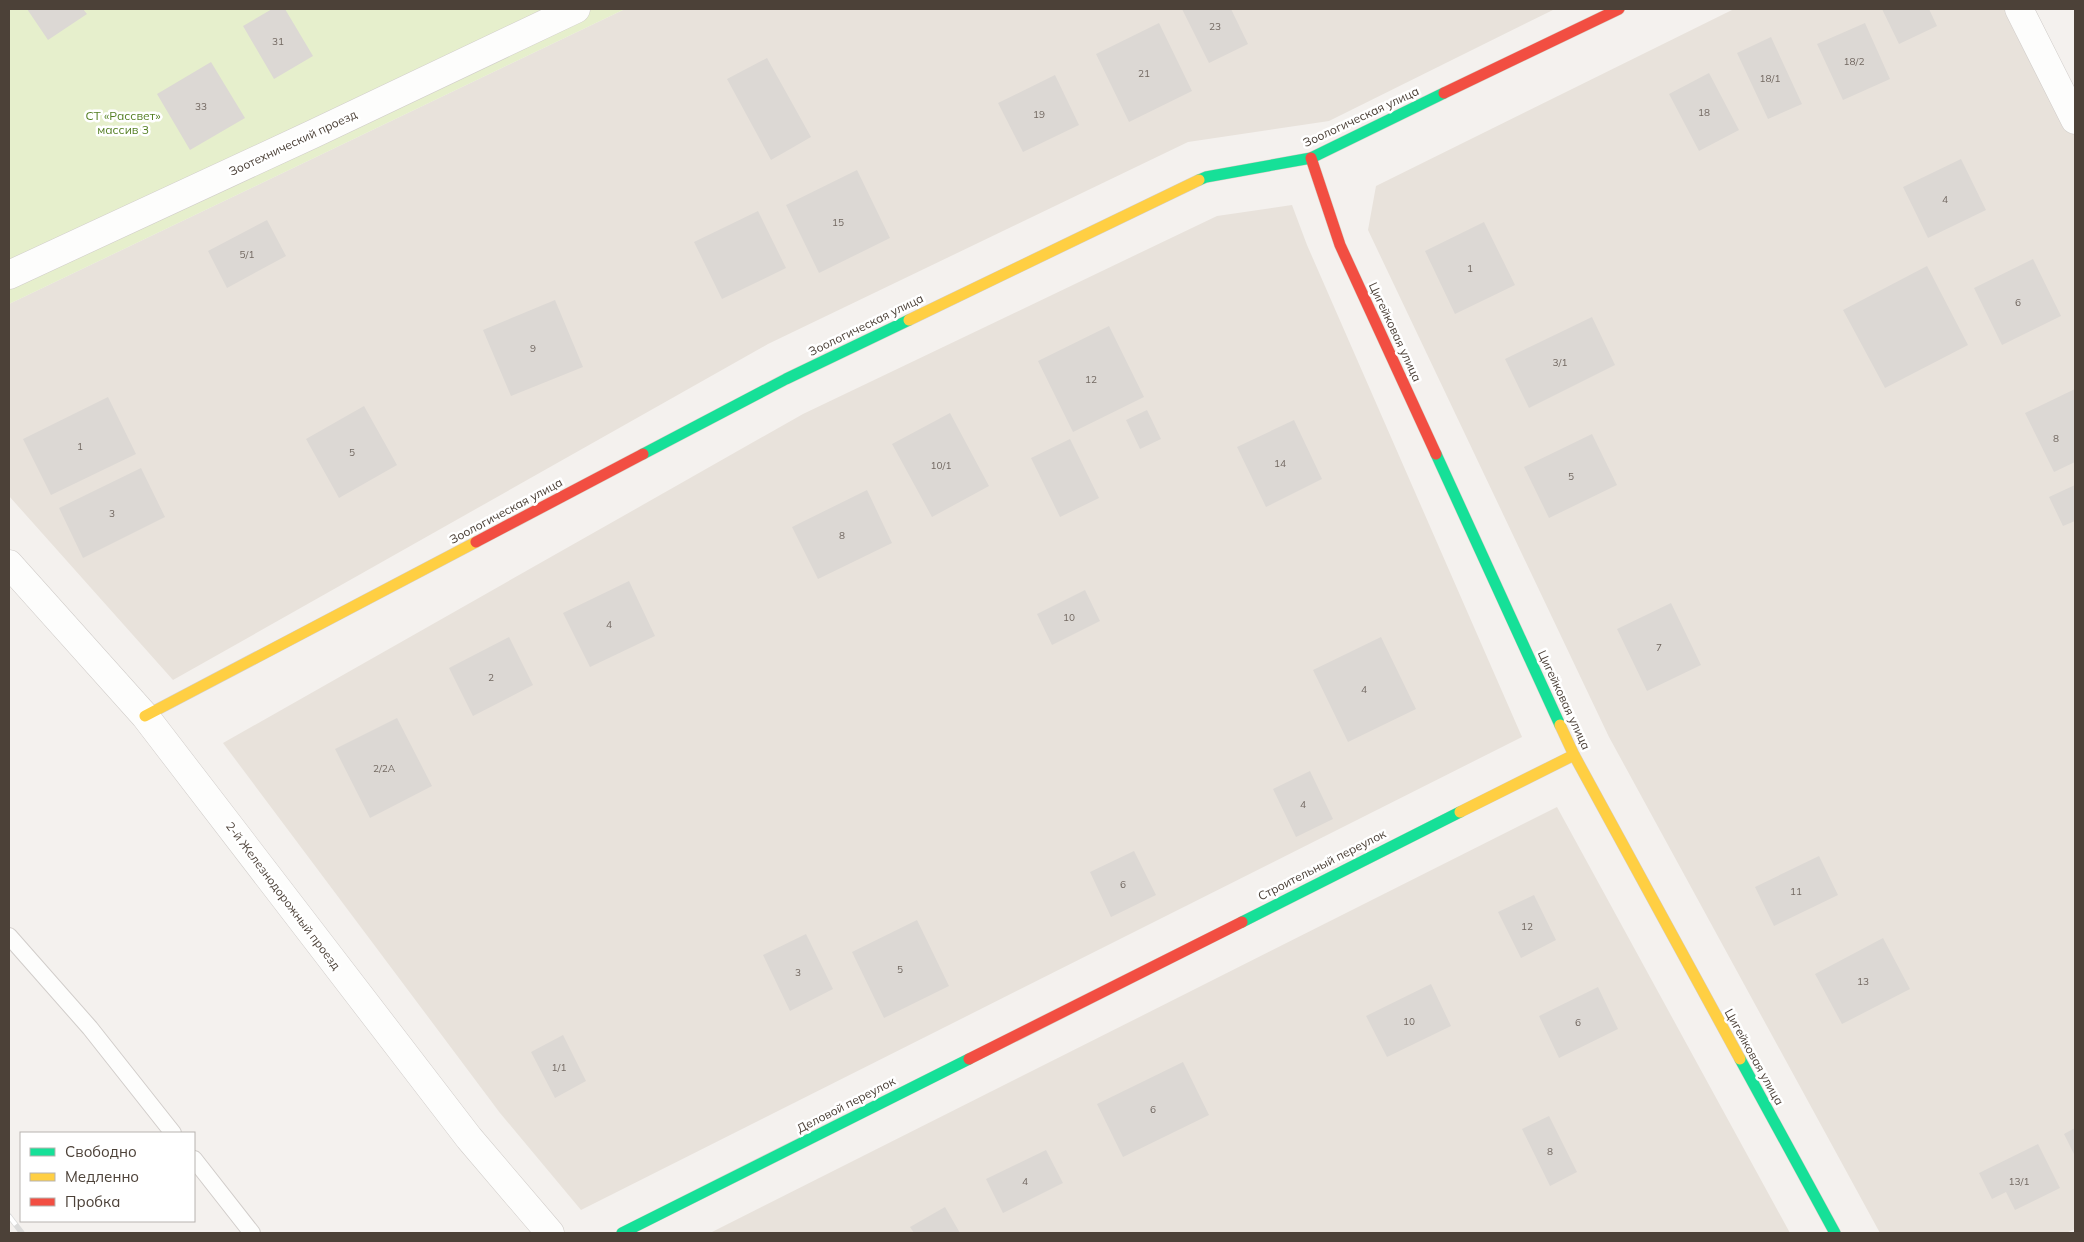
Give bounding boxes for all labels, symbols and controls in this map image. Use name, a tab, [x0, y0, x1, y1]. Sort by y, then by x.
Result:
house number: 23	[1209, 20, 1221, 33]
house number: 31	[272, 35, 284, 48]
house number: 18/2	[1844, 55, 1864, 68]
house number: 21	[1138, 67, 1150, 80]
house number: 18/1	[1760, 72, 1780, 85]
street label: Зоологическая улица	[1300, 83, 1421, 150]
house number: 33	[195, 100, 207, 113]
street label: Зоотехнический проезд	[226, 106, 359, 179]
house number: 18	[1698, 106, 1710, 119]
park label: СТ «Рассвет» массив 3	[85, 108, 161, 137]
house number: 19	[1033, 108, 1045, 121]
house number: 4	[1942, 193, 1948, 206]
house number: 15	[832, 216, 844, 229]
house number: 5/1	[240, 248, 254, 261]
house number: 1	[1467, 262, 1473, 275]
street label: Цигейковая улица	[1366, 280, 1425, 384]
street label: Зоологическая улица	[806, 290, 926, 359]
house number: 6	[2015, 296, 2021, 309]
house number: 9	[530, 342, 536, 355]
house number: 3/1	[1553, 356, 1567, 369]
house number: 12	[1085, 373, 1097, 386]
house number: 8	[2053, 432, 2059, 445]
house number: 1	[77, 440, 83, 453]
house number: 5	[349, 446, 355, 459]
house number: 14	[1274, 457, 1286, 470]
house number: 10/1	[931, 459, 951, 472]
house number: 5	[1568, 470, 1574, 483]
street label: Зоологическая улица	[447, 474, 565, 547]
house number: 3	[109, 507, 115, 520]
house number: 8	[839, 529, 845, 542]
house number: 10	[1063, 611, 1075, 624]
house number: 4	[606, 618, 612, 631]
house number: 7	[1656, 641, 1662, 654]
street label: Цигейковая улица	[1535, 648, 1594, 752]
house number: 2	[488, 671, 494, 684]
house number: 4	[1361, 683, 1367, 696]
house number: 2/2А	[373, 762, 396, 775]
house number: 4	[1300, 798, 1306, 811]
street label: 2-й Железнодорожный проезд	[223, 819, 344, 973]
street label: Строительный переулок	[1255, 826, 1389, 903]
house number: 6	[1120, 878, 1126, 891]
house number: 11	[1790, 885, 1802, 898]
house number: 12	[1521, 920, 1533, 933]
house number: 5	[897, 963, 903, 976]
house number: 3	[795, 966, 801, 979]
house number: 13	[1857, 975, 1869, 988]
street label: Цигейковая улица	[1722, 1006, 1787, 1108]
house number: 10	[1403, 1015, 1415, 1028]
house number: 6	[1575, 1016, 1581, 1029]
house number: 1/1	[552, 1061, 566, 1074]
street label: Деловой переулок	[794, 1073, 898, 1136]
house number: 6	[1150, 1103, 1156, 1116]
legend	[20, 1132, 195, 1222]
text: Свободно	[65, 1142, 137, 1161]
house number: 8	[1547, 1145, 1553, 1158]
text: Медленно	[65, 1167, 139, 1186]
house number: 4	[1022, 1175, 1028, 1188]
house number: 13/1	[2009, 1175, 2029, 1188]
text: Пробка	[65, 1192, 120, 1211]

